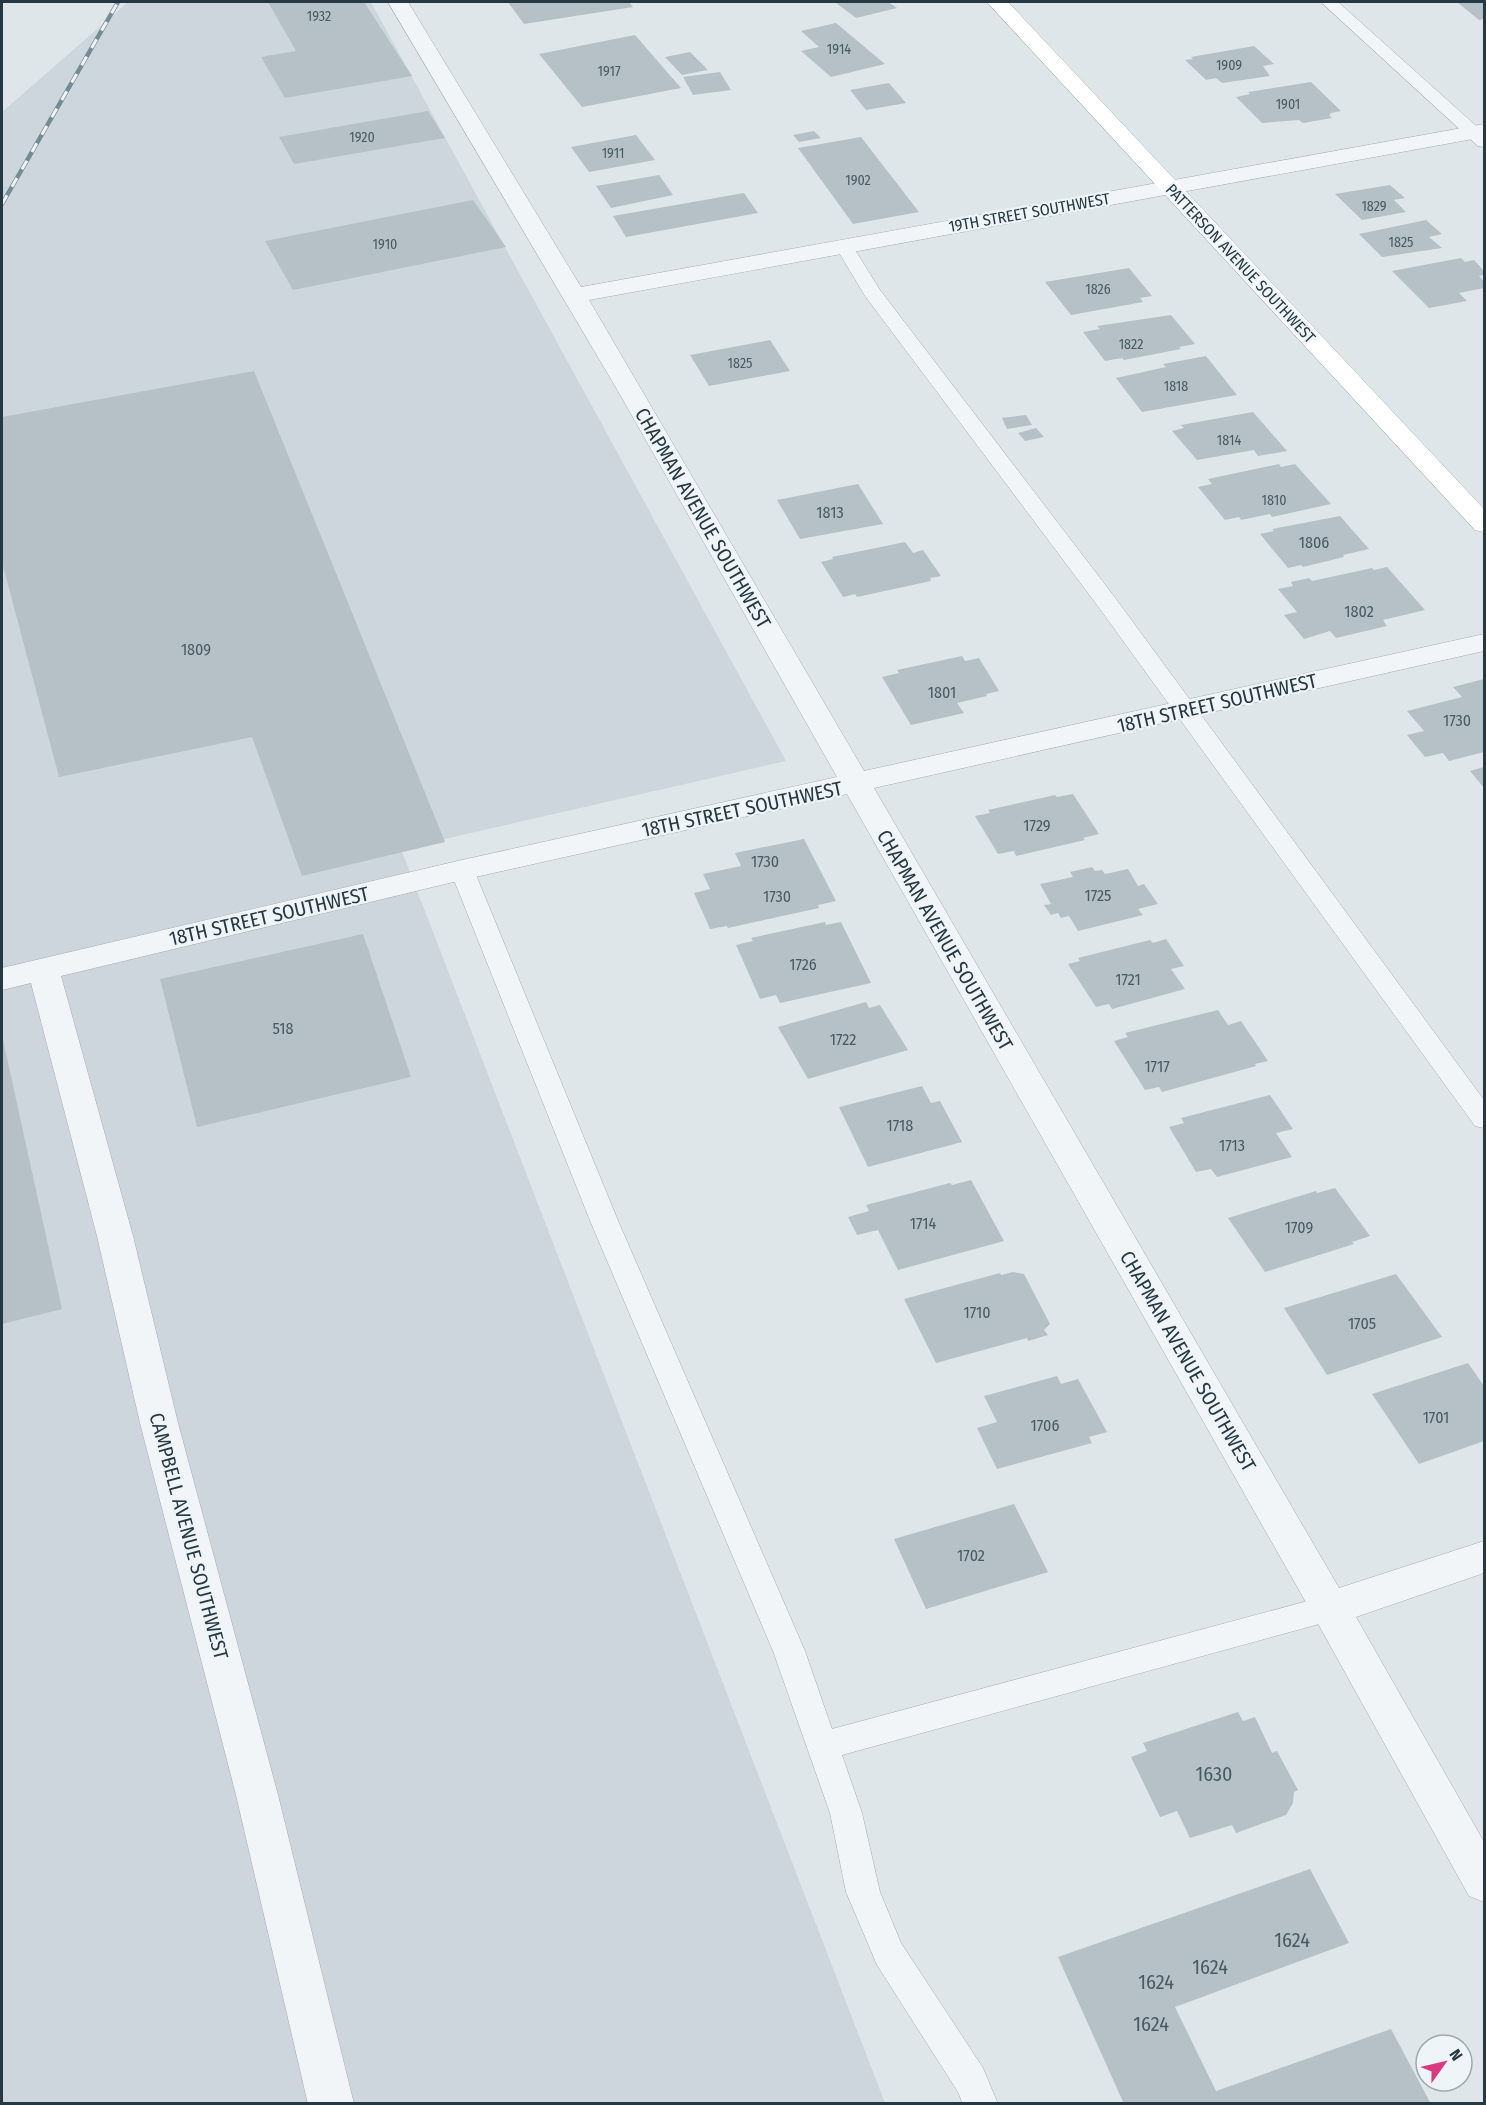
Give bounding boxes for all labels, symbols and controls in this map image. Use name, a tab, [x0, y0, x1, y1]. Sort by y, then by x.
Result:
house number: 1932	[307, 8, 331, 25]
house number: 1914	[827, 41, 851, 58]
house number: 1909	[1216, 57, 1242, 74]
house number: 1917	[597, 63, 621, 80]
house number: 1901	[1276, 96, 1300, 113]
house number: 1920	[349, 129, 375, 146]
house number: 1911	[602, 145, 624, 162]
house number: 1902	[845, 172, 871, 189]
street label: PATTERSON AVENUE SOUTHWEST	[1162, 180, 1320, 347]
street label: 19TH STREET SOUTHWEST	[947, 189, 1112, 236]
house number: 1829	[1361, 198, 1387, 215]
house number: 1825	[1389, 234, 1413, 251]
house number: 1910	[373, 236, 397, 253]
house number: 1826	[1085, 281, 1111, 298]
house number: 1822	[1119, 336, 1143, 353]
house number: 1825	[728, 355, 752, 372]
house number: 1818	[1164, 378, 1188, 395]
street label: CHAPMAN AVENUE SOUTHWEST	[630, 404, 776, 633]
house number: 1814	[1217, 432, 1241, 449]
house number: 1810	[1262, 492, 1286, 509]
house number: 1813	[816, 503, 844, 522]
house number: 1806	[1299, 533, 1329, 552]
house number: 1802	[1344, 602, 1374, 621]
house number: 1809	[181, 640, 211, 659]
street label: 18TH STREET SOUTHWEST	[1115, 668, 1320, 738]
house number: 1801	[928, 683, 956, 702]
house number: 1730	[1443, 711, 1471, 730]
street label: 18TH STREET SOUTHWEST	[640, 776, 845, 842]
house number: 1729	[1023, 816, 1051, 835]
street label: CHAPMAN AVENUE SOUTHWEST	[872, 826, 1018, 1055]
house number: 1730	[751, 852, 779, 871]
street label: 18TH STREET SOUTHWEST	[167, 881, 372, 951]
house number: 1725	[1085, 886, 1111, 905]
house number: 1730	[763, 887, 791, 906]
house number: 1726	[789, 955, 817, 974]
house number: 1721	[1115, 970, 1141, 989]
house number: 518	[273, 1019, 293, 1038]
house number: 1722	[830, 1030, 856, 1049]
house number: 1717	[1144, 1057, 1170, 1076]
house number: 1718	[887, 1116, 913, 1135]
house number: 1713	[1219, 1136, 1245, 1155]
house number: 1714	[910, 1214, 937, 1233]
house number: 1709	[1285, 1218, 1313, 1237]
street label: CHAPMAN AVENUE SOUTHWEST	[1115, 1247, 1261, 1476]
house number: 1710	[963, 1303, 991, 1322]
house number: 1705	[1348, 1314, 1376, 1333]
house number: 1701	[1423, 1408, 1449, 1427]
street label: CAMPBELL AVENUE SOUTHWEST	[144, 1410, 234, 1663]
house number: 1706	[1031, 1416, 1059, 1435]
house number: 1702	[957, 1546, 985, 1565]
house number: 1630	[1196, 1762, 1233, 1786]
house number: 1624	[1274, 1928, 1310, 1952]
house number: 1624	[1192, 1955, 1228, 1979]
house number: 1624	[1138, 1970, 1174, 1994]
house number: 1624	[1133, 2012, 1169, 2036]
north arrow	[1414, 2033, 1474, 2093]
text: N	[1445, 2046, 1467, 2064]

